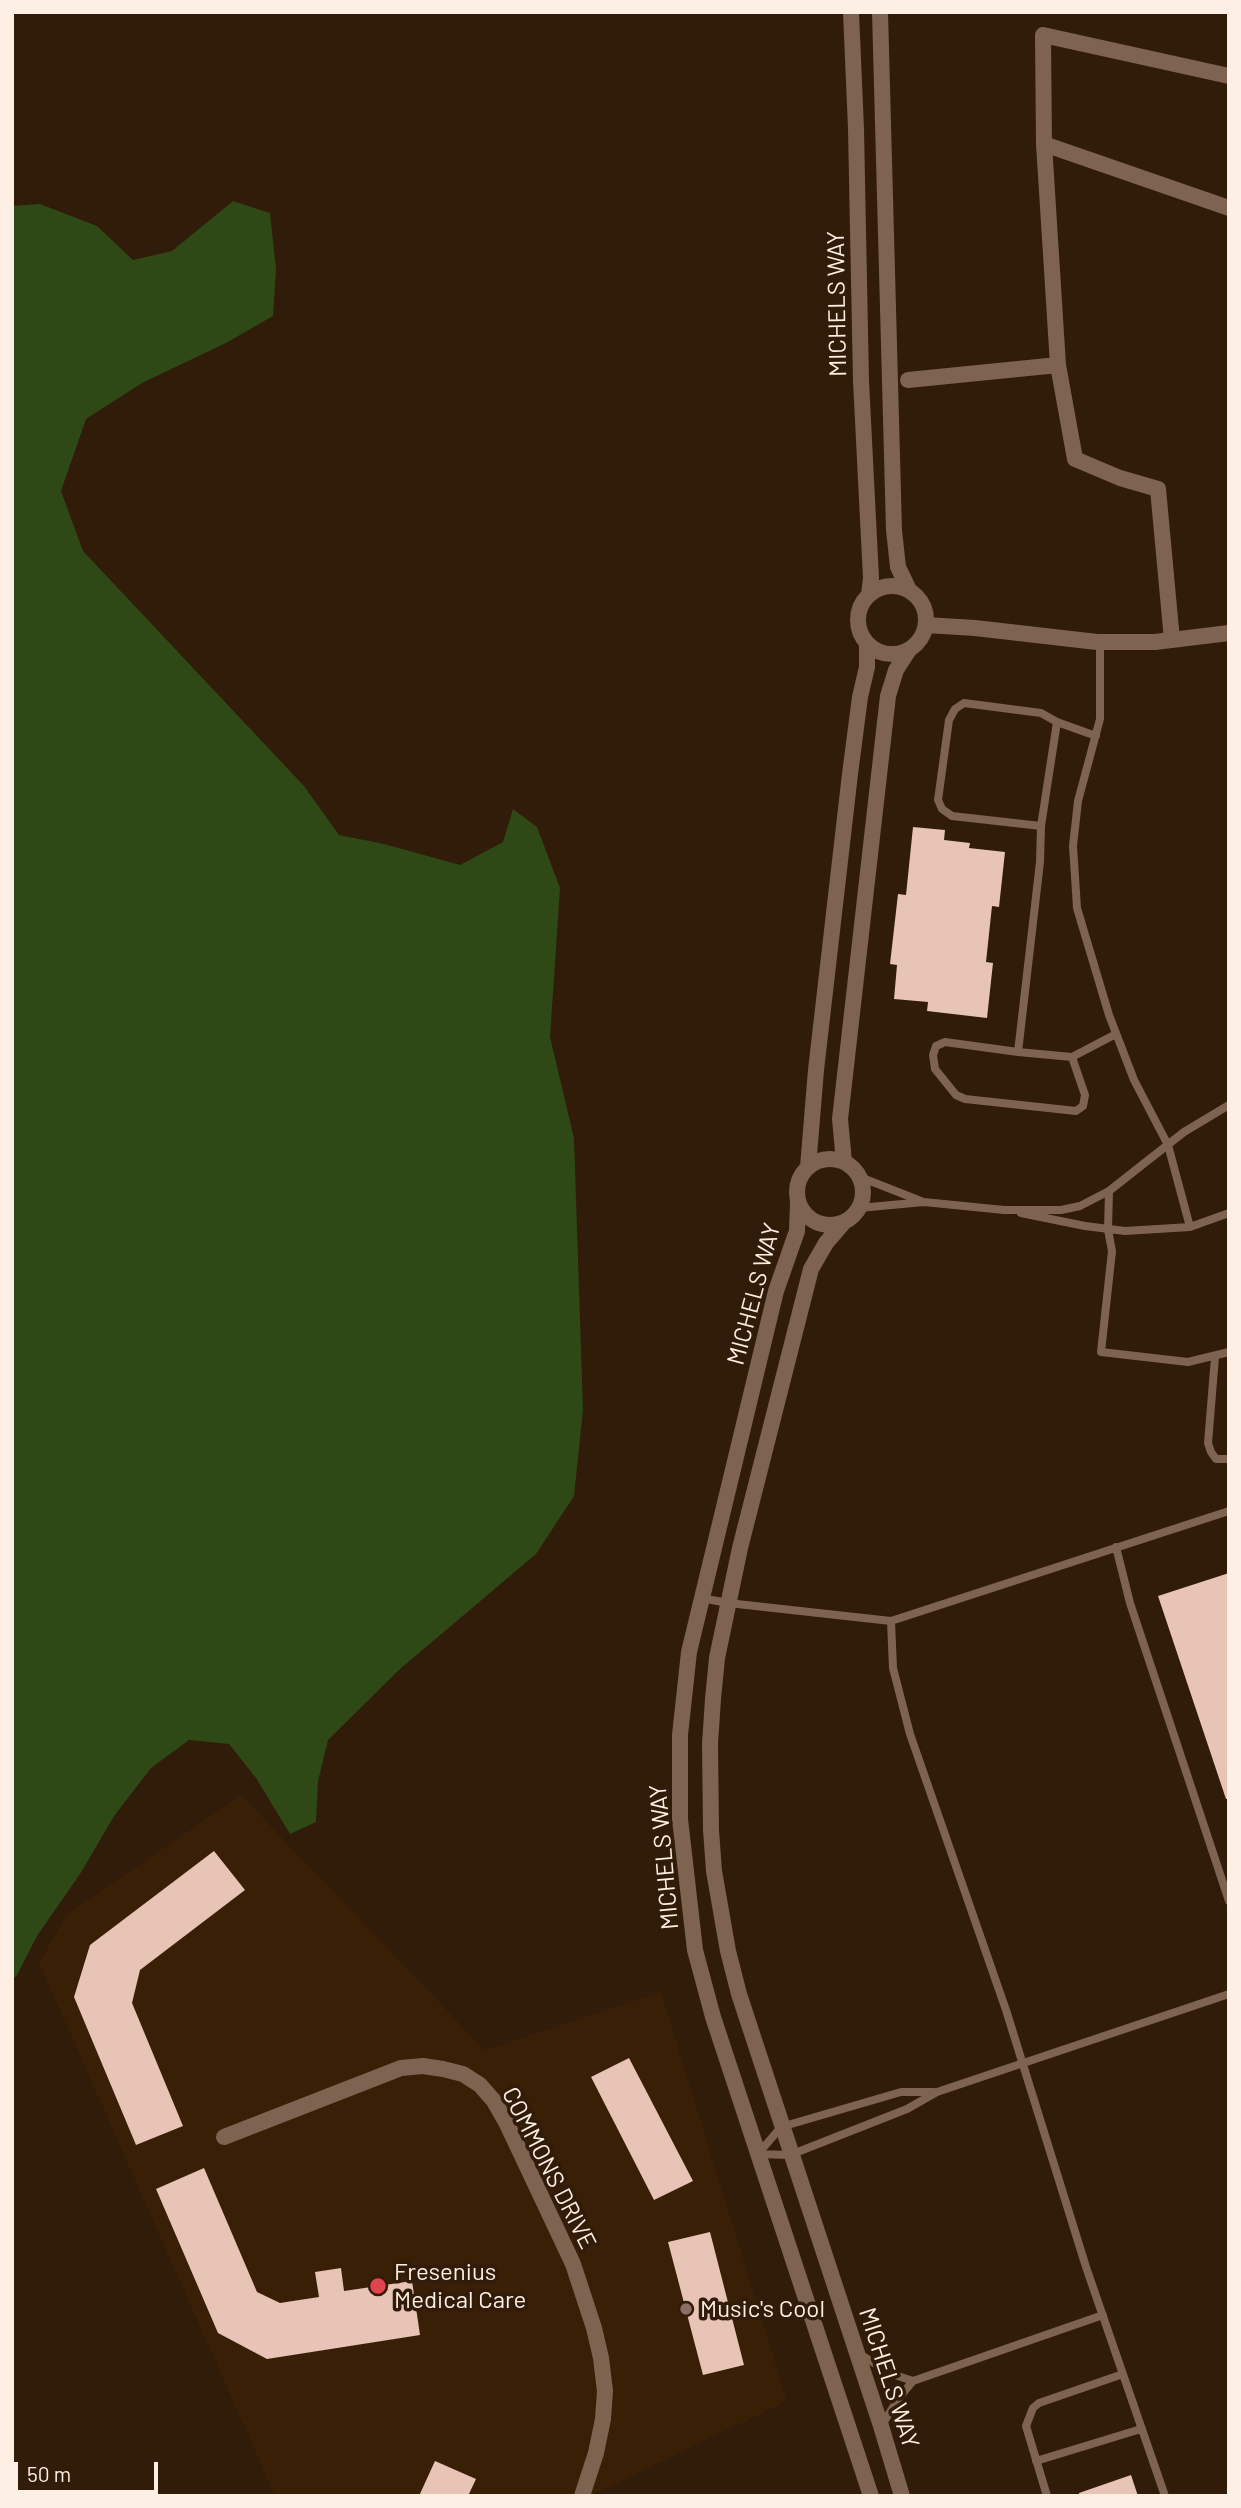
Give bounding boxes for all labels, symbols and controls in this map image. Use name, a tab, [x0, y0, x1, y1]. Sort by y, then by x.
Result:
street label: MICHELS WAY	[821, 231, 853, 377]
street label: MICHELS WAY	[721, 1220, 787, 1368]
street label: MICHELS WAY	[643, 1783, 685, 1931]
street label: COMMONS DRIVE	[496, 2082, 602, 2254]
place label: Fresenius Medical Care	[394, 2258, 526, 2314]
marker: Fresenius Medical Care	[368, 2276, 388, 2296]
place label: Music's Cool	[700, 2295, 825, 2323]
marker: Music's Cool	[678, 2301, 694, 2317]
street label: MICHELS WAY	[853, 2304, 925, 2452]
scale bar	[18, 2448, 161, 2492]
text: 50 m	[27, 2461, 71, 2486]

